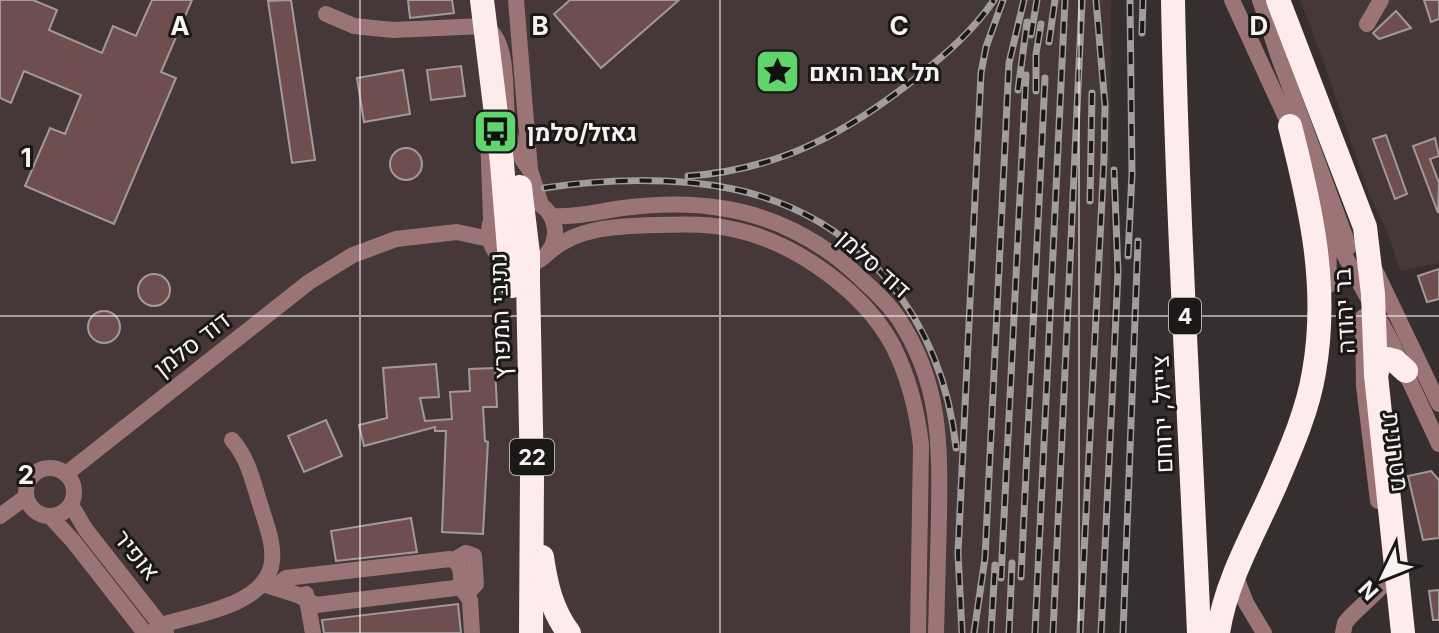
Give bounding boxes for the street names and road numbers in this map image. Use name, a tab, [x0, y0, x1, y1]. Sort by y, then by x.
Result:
street label: דוד סלמן	[831, 224, 917, 304]
street label: נתיבי המפרץ	[483, 252, 517, 380]
street label: בר יהודה	[1327, 267, 1361, 355]
road number: 4	[1169, 298, 1201, 334]
street label: דוד סלמן	[148, 305, 236, 383]
street label: צייזל, ירוחם	[1145, 355, 1179, 473]
street label: מטרונית	[1377, 411, 1415, 493]
road number: 22	[510, 439, 554, 475]
street label: אופיר	[108, 524, 166, 586]

